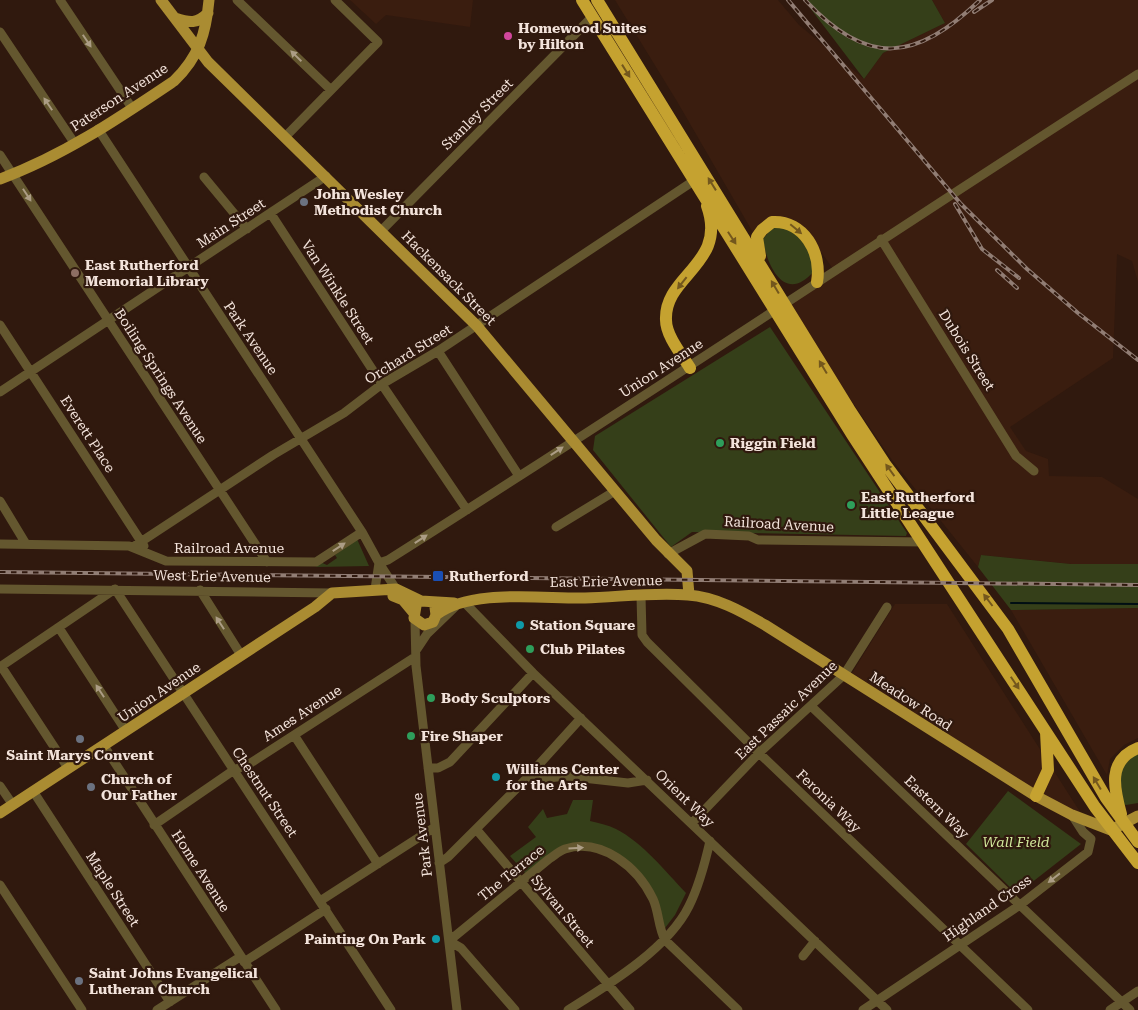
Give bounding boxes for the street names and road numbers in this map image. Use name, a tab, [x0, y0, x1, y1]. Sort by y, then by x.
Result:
street label: Paterson Avenue	[67, 59, 171, 134]
street label: Stanley Street	[438, 75, 516, 153]
street label: Main Street	[194, 195, 268, 251]
street label: Hackensack Street	[399, 228, 499, 328]
street label: Van Winkle Street	[298, 237, 378, 347]
street label: Park Avenue	[221, 298, 281, 378]
street label: Boiling Springs Avenue	[111, 306, 211, 447]
street label: Dubois Street	[936, 307, 998, 393]
street label: Orchard Street	[362, 321, 454, 387]
street label: Union Avenue	[616, 335, 706, 401]
street label: Everett Place	[57, 393, 119, 476]
street label: Railroad Avenue	[724, 513, 835, 535]
street label: Railroad Avenue	[174, 540, 284, 556]
street label: West Erie Avenue	[153, 567, 271, 585]
street label: East Erie Avenue	[550, 572, 663, 590]
street label: East Passaic Avenue	[732, 657, 840, 763]
street label: Union Avenue	[115, 658, 203, 725]
street label: Meadow Road	[867, 668, 955, 734]
street label: Ames Avenue	[260, 681, 345, 744]
street label: Chestnut Street	[229, 744, 301, 840]
street label: Orient Way	[652, 766, 718, 831]
street label: Feronia Way	[793, 766, 865, 836]
street label: Eastern Way	[901, 772, 973, 842]
street label: Park Avenue	[409, 792, 435, 878]
street label: Home Avenue	[169, 827, 234, 915]
street label: The Terrace	[475, 841, 547, 904]
street label: Maple Street	[83, 849, 143, 929]
street label: Highland Cross	[940, 871, 1034, 944]
street label: Sylvan Street	[528, 872, 598, 950]

